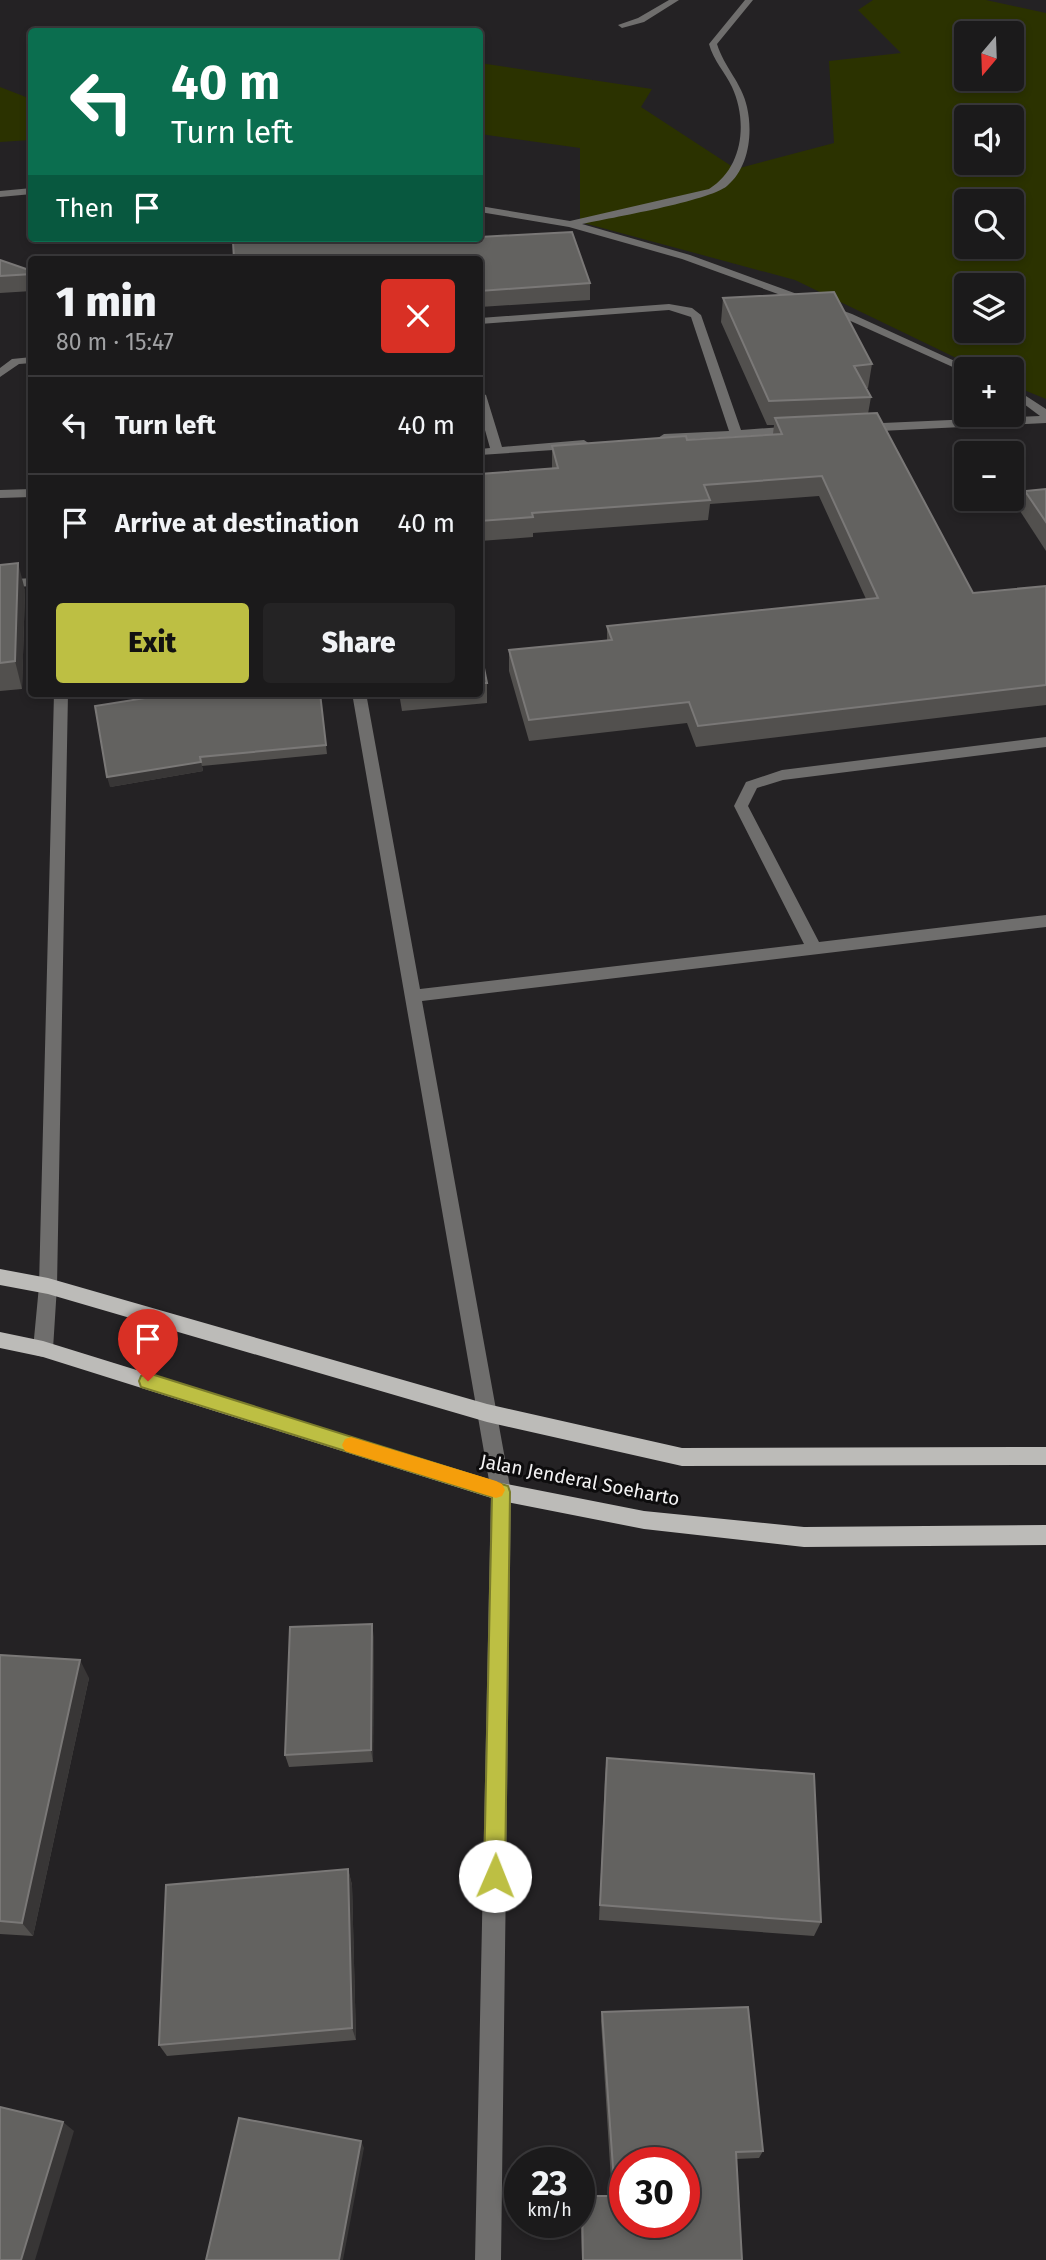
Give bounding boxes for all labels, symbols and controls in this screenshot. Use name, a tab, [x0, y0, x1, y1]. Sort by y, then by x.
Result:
north arrow	[954, 21, 1024, 91]
map controls	[954, 21, 1024, 511]
text: 40 m	[171, 53, 280, 112]
icon: left	[56, 56, 147, 147]
button: sound	[954, 105, 1024, 175]
text: Turn left	[171, 113, 293, 151]
icon: arrive	[128, 189, 166, 227]
button: search	[954, 189, 1024, 259]
text: Then	[56, 193, 114, 224]
button: layers	[954, 273, 1024, 343]
text: 1 min	[56, 277, 157, 327]
button: close	[381, 279, 455, 353]
text: 80 m · 15:47	[56, 328, 174, 356]
button: +	[954, 357, 1024, 427]
icon: left	[56, 406, 94, 444]
text: Turn left	[115, 410, 216, 441]
text: 40 m	[397, 410, 455, 441]
button: −	[954, 441, 1024, 511]
icon: arrive	[56, 504, 94, 542]
text: Arrive at destination	[115, 508, 359, 539]
text: 40 m	[397, 508, 455, 539]
button: Exit	[56, 603, 249, 683]
button: Share	[263, 603, 455, 683]
pin	[118, 1309, 178, 1381]
icon: arrive	[129, 1320, 167, 1358]
street label: Jalan Jenderal Soeharto	[478, 1449, 682, 1511]
position arrow	[458, 1839, 532, 1913]
speed limit sign: 30	[609, 2147, 700, 2238]
text: 23	[531, 2162, 568, 2204]
text: km/h	[527, 2199, 572, 2221]

